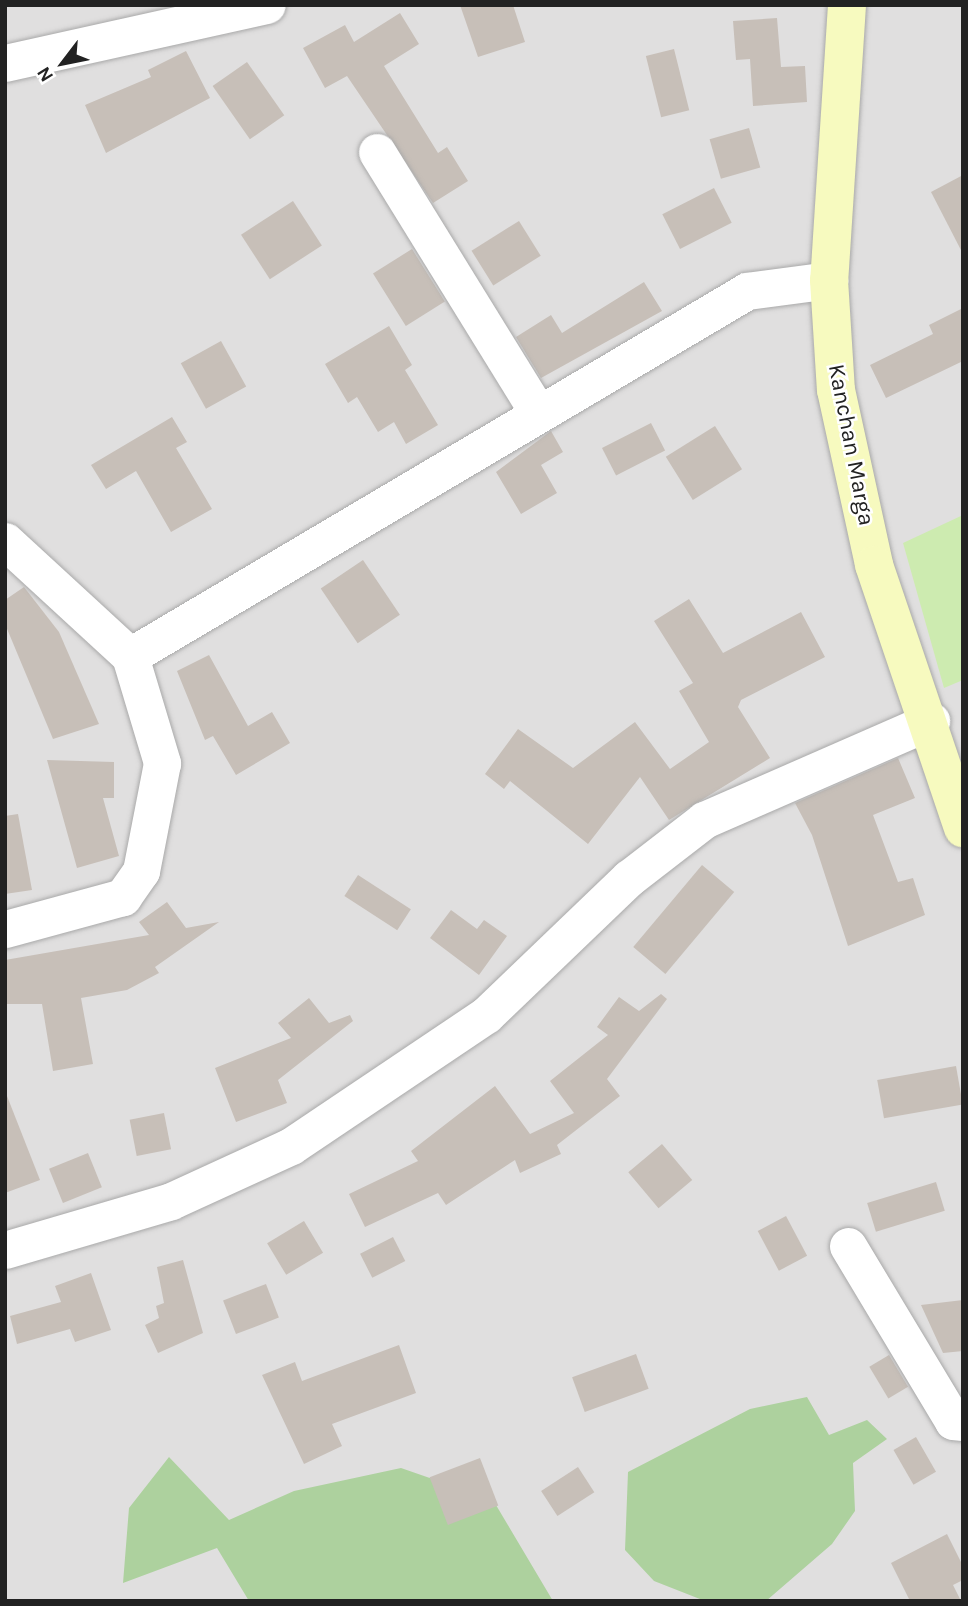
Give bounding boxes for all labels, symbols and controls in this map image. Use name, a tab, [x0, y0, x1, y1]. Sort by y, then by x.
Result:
north arrow	[28, 28, 98, 98]
text: N	[32, 63, 58, 86]
street label: Kanchan Marga	[822, 362, 880, 528]

